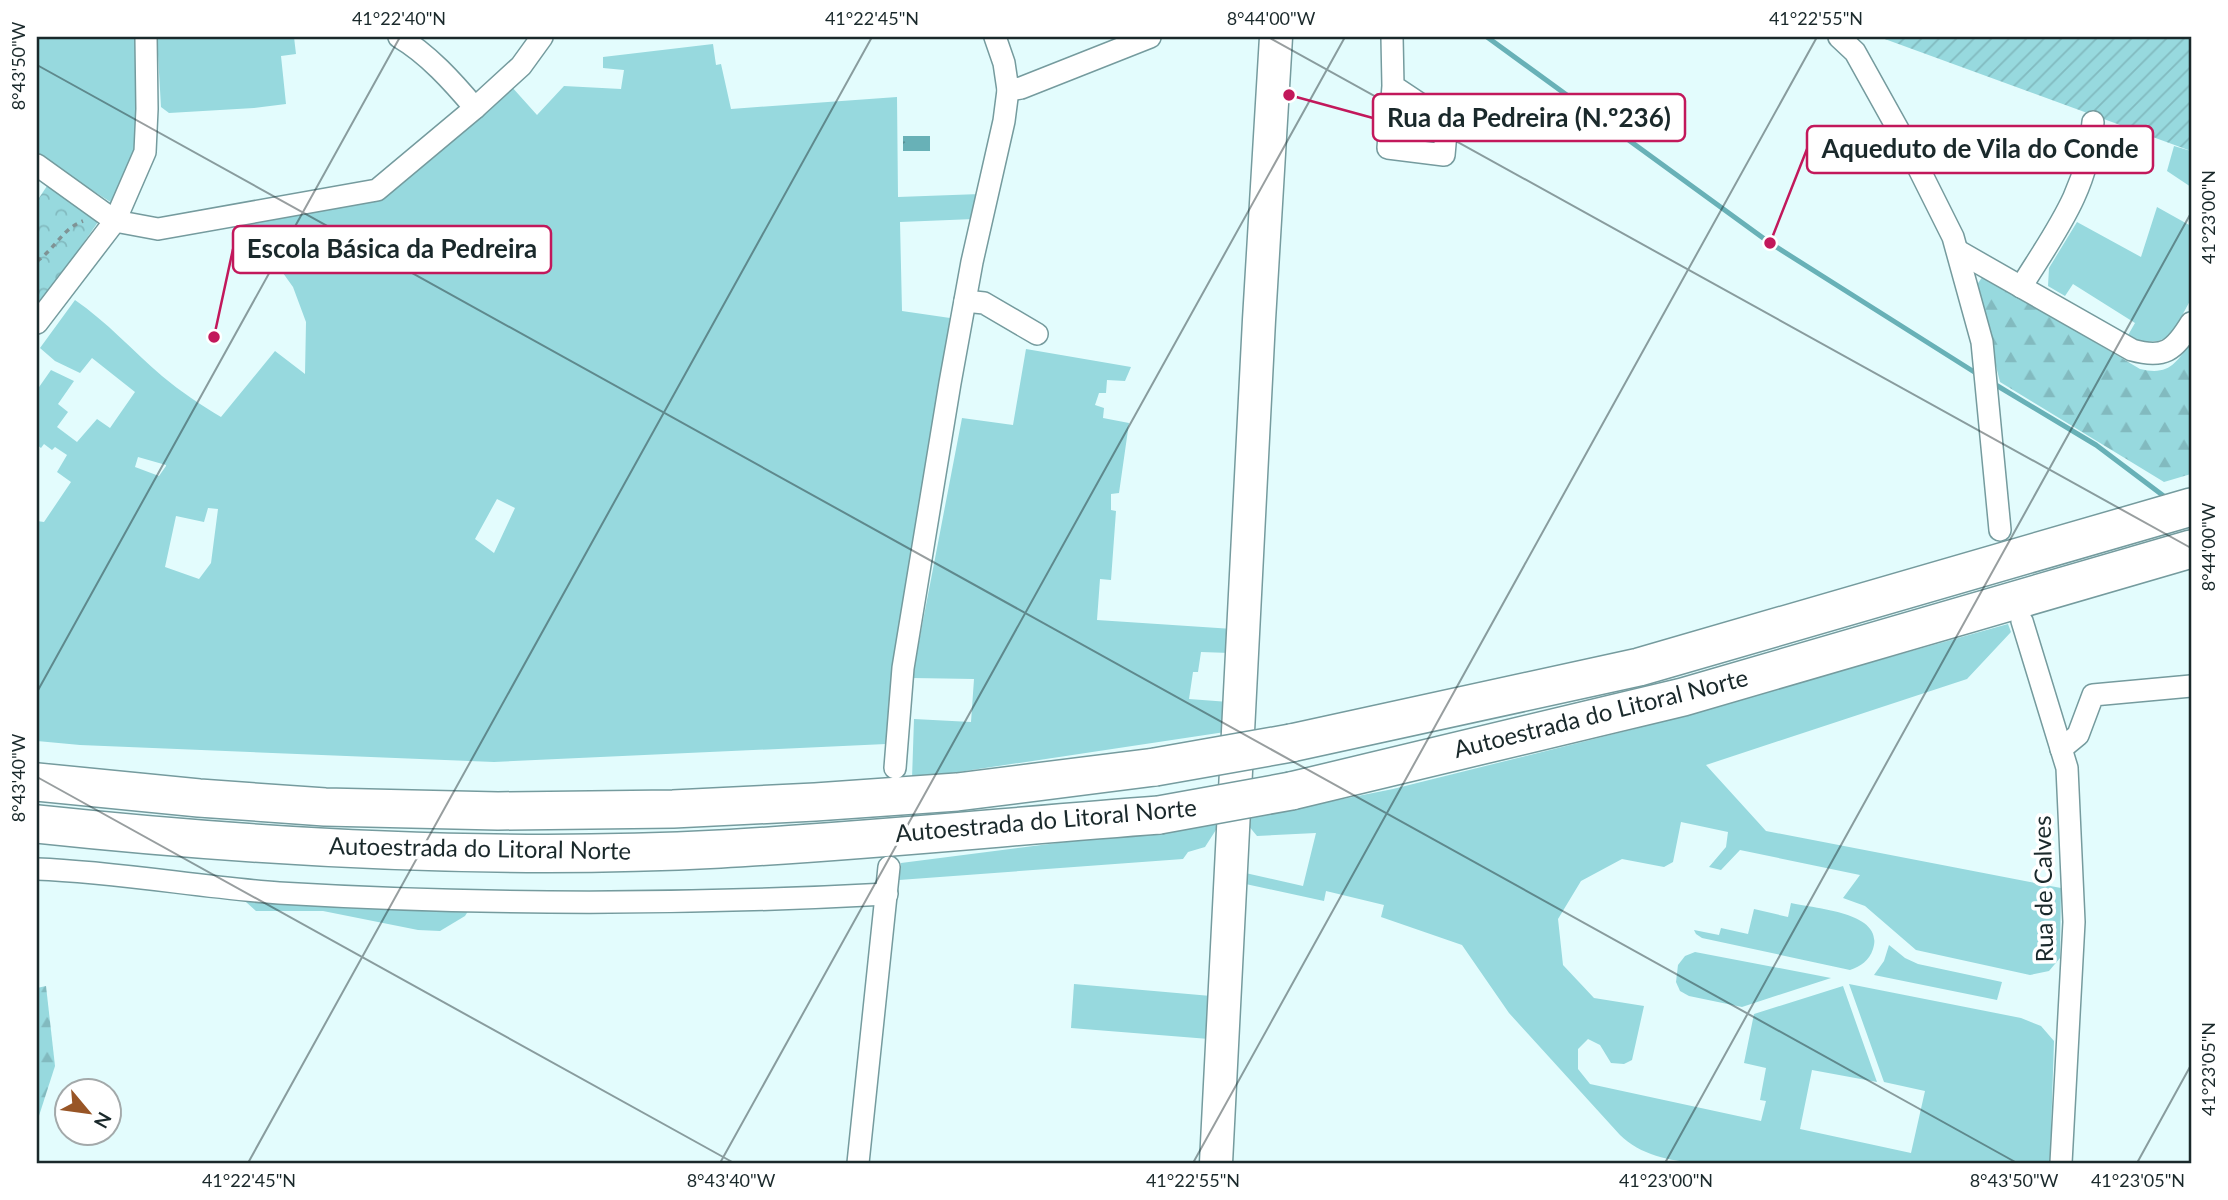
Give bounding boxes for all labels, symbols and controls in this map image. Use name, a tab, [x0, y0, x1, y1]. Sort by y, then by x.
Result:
text: 41°22'40"N	[352, 7, 446, 29]
text: 41°22'45"N	[825, 7, 919, 29]
text: 8°44'00"W	[1227, 7, 1316, 29]
text: 41°22'55"N	[1769, 7, 1863, 29]
text: 8°43'50"W	[7, 21, 29, 110]
callout: Rua da Pedreira (N.º236)	[1373, 94, 1685, 141]
text: Rua da Pedreira (N.º236)	[1387, 101, 1671, 133]
callout: Aqueduto de Vila do Conde	[1807, 126, 2153, 173]
text: Aqueduto de Vila do Conde	[1820, 132, 2139, 164]
text: 41°23'00"N	[2197, 170, 2219, 264]
callout: Escola Básica da Pedreira	[233, 226, 551, 273]
text: Escola Básica da Pedreira	[247, 232, 537, 264]
text: 8°44'00"W	[2197, 502, 2219, 591]
street label: Autoestrada do Litoral Norte	[1450, 662, 1751, 763]
text: 8°43'40"W	[7, 733, 29, 822]
street label: Autoestrada do Litoral Norte	[894, 792, 1198, 847]
street label: Rua de Calves	[2027, 815, 2058, 963]
street label: Autoestrada do Litoral Norte	[329, 830, 631, 865]
text: 41°23'05"N	[2197, 1022, 2219, 1116]
north arrow	[52, 1078, 122, 1148]
text: N	[90, 1109, 117, 1132]
text: 41°22'45"N	[202, 1169, 296, 1191]
text: 8°43'40"W	[687, 1169, 776, 1191]
text: 41°22'55"N	[1146, 1169, 1240, 1191]
text: 41°23'00"N	[1619, 1169, 1713, 1191]
text: 8°43'50"W	[1970, 1169, 2059, 1191]
text: 41°23'05"N	[2091, 1169, 2185, 1191]

